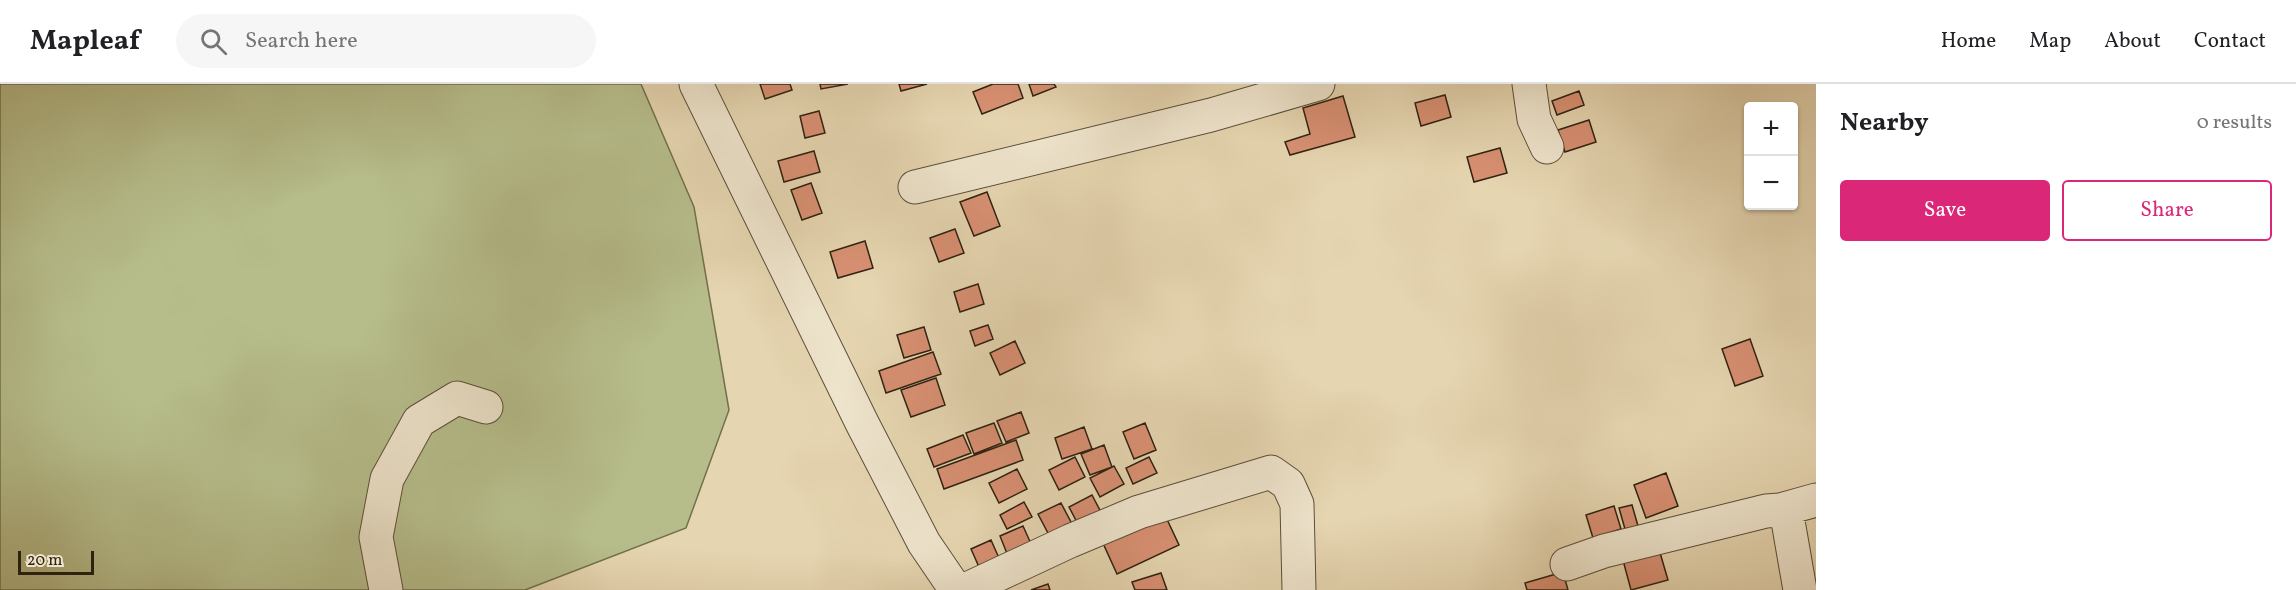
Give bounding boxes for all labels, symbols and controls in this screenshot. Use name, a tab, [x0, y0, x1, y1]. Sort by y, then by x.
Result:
search box	[176, 14, 596, 68]
text: Mapleaf	[30, 22, 140, 61]
icon: search	[197, 25, 230, 58]
text: Search here	[245, 26, 358, 57]
text: Home	[1941, 27, 1996, 56]
text: Map	[2029, 27, 2071, 56]
text: About	[2104, 27, 2161, 56]
text: Contact	[2194, 27, 2266, 56]
map controls	[1744, 102, 1798, 210]
button: +	[1744, 102, 1798, 156]
text: Nearby	[1840, 105, 1929, 141]
text: 0 results	[2197, 109, 2272, 137]
button: −	[1744, 156, 1798, 210]
button: Save	[1840, 180, 2050, 241]
button: Share	[2062, 180, 2272, 241]
scale bar	[18, 548, 94, 576]
text: 20 m	[27, 550, 62, 572]

